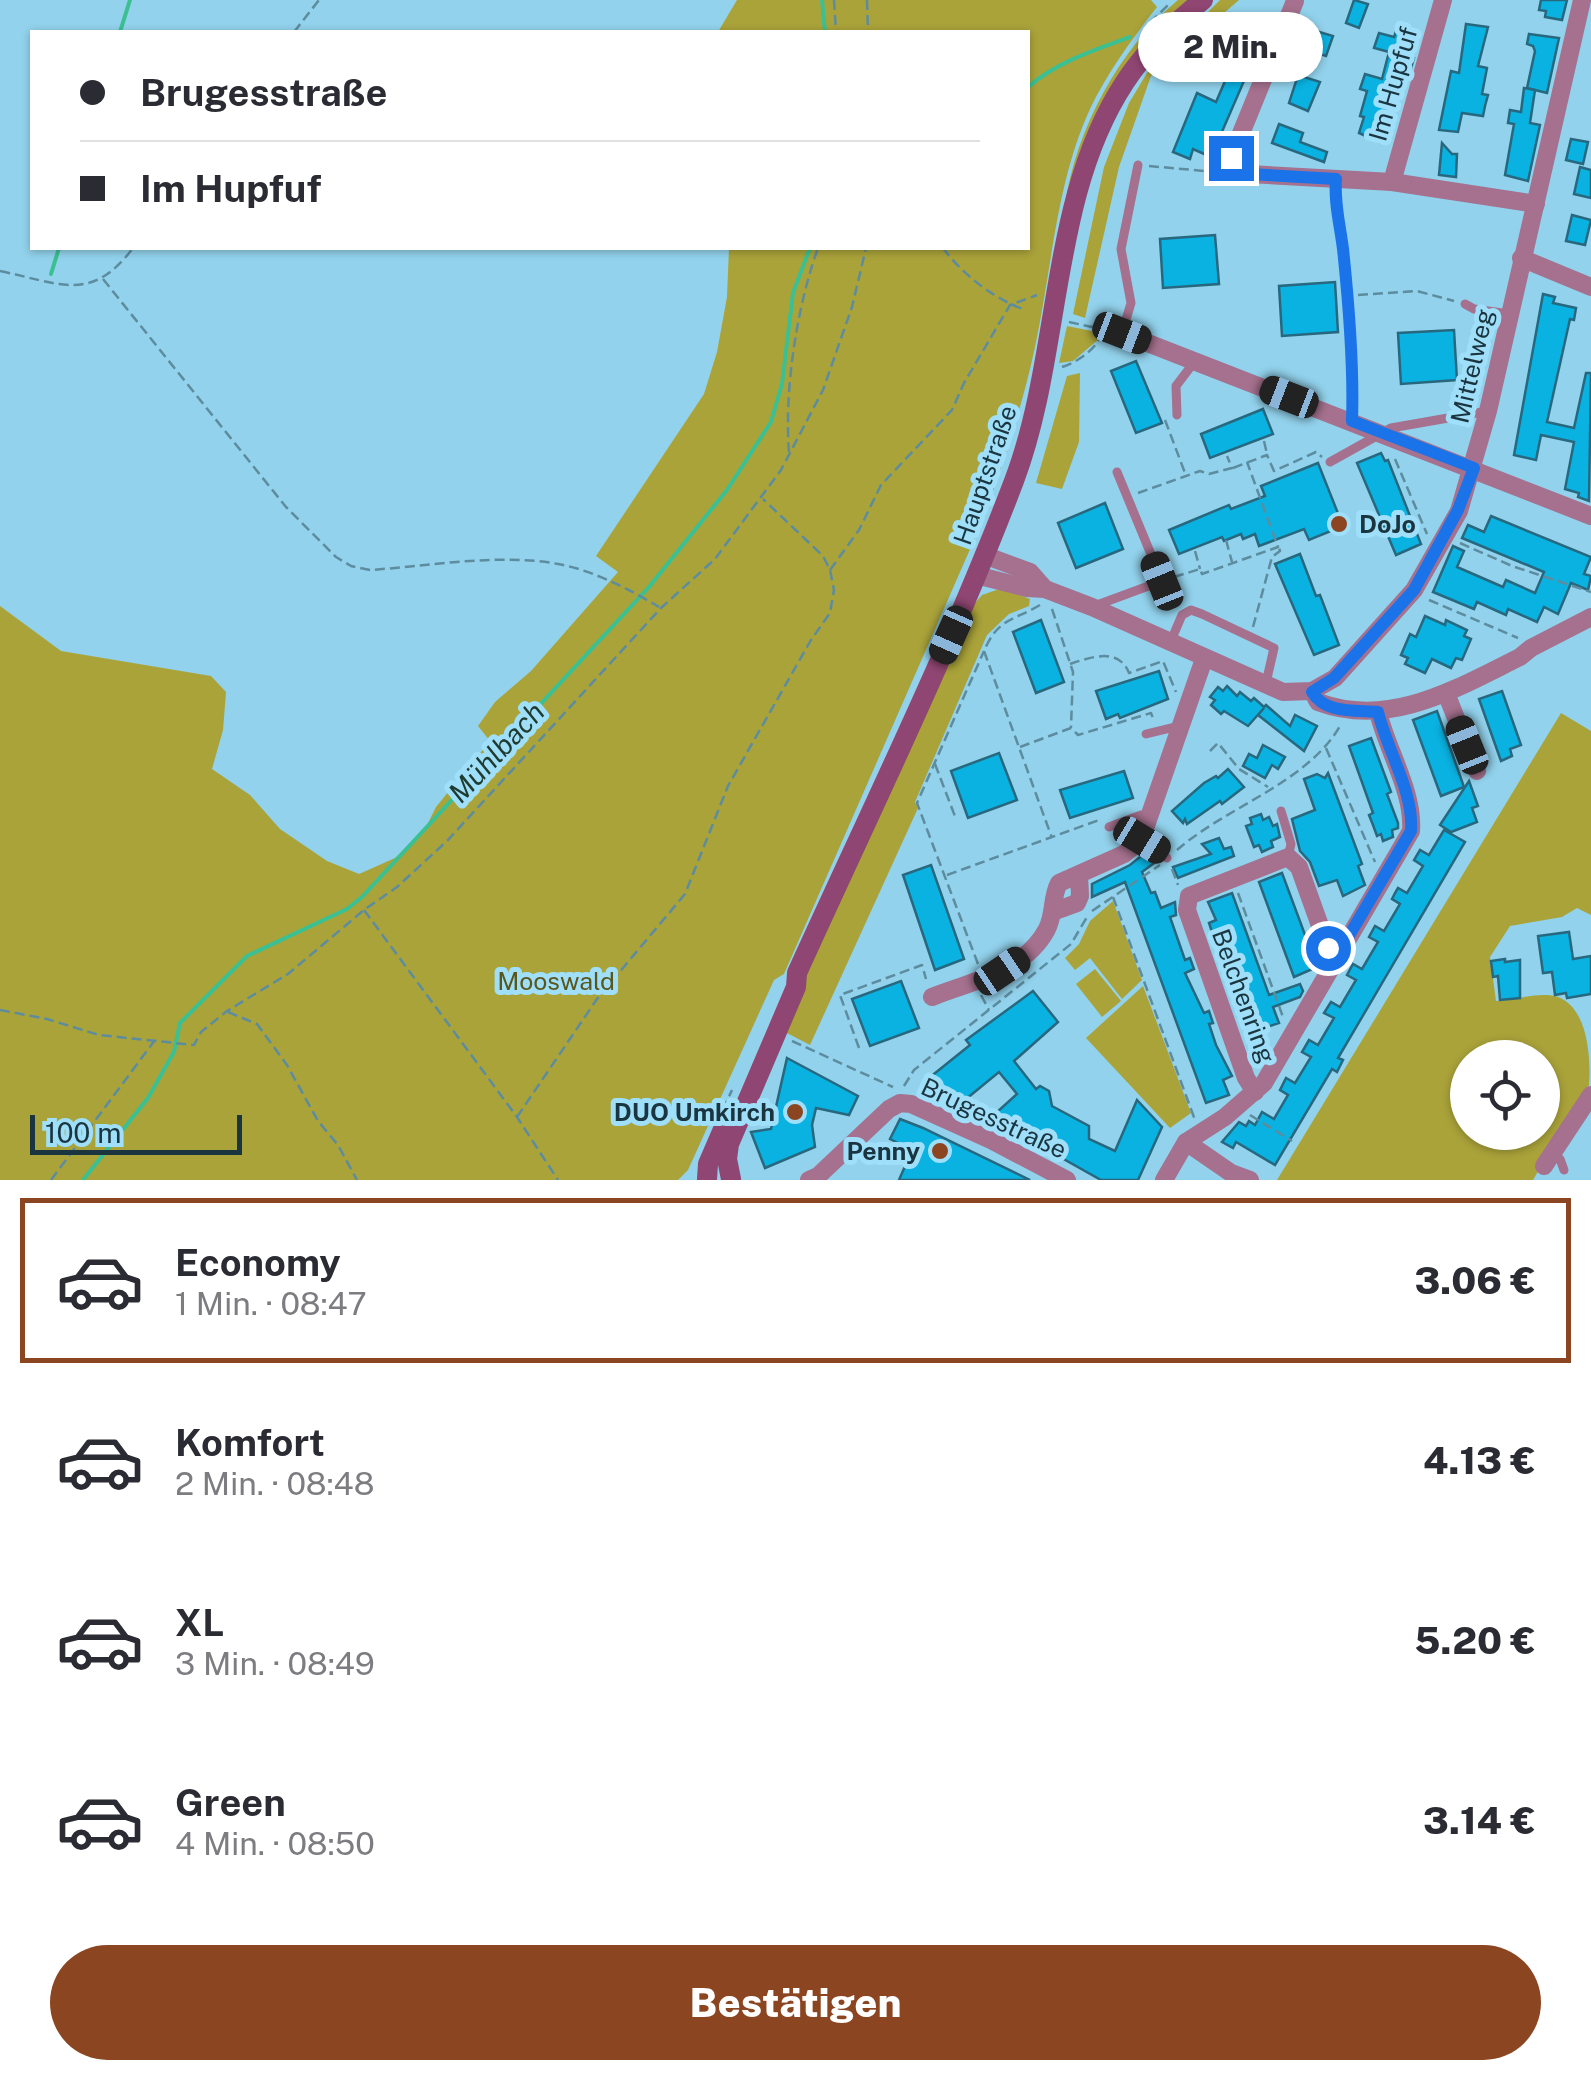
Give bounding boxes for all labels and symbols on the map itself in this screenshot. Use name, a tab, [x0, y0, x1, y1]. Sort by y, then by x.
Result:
callout: 2 Min.	[1138, 13, 1324, 83]
street label: Im Hupfuf	[1362, 23, 1424, 145]
route end	[1209, 136, 1254, 181]
street label: Mittelweg	[1444, 306, 1500, 426]
car	[1089, 308, 1155, 358]
car	[1256, 372, 1322, 422]
street label: Hauptstraße	[947, 401, 1023, 549]
place label: DoJo	[1359, 509, 1416, 539]
marker: DoJo	[1328, 513, 1350, 535]
car	[1137, 548, 1187, 614]
car	[925, 601, 977, 669]
water label: Mühlbach	[441, 695, 551, 809]
car	[1442, 712, 1492, 778]
car	[1109, 812, 1175, 868]
street label: Belchenring	[1206, 925, 1282, 1067]
route start	[1306, 926, 1351, 971]
car	[969, 942, 1035, 1000]
park label: Mooswald	[497, 966, 615, 996]
street label: Brugesstraße	[917, 1071, 1071, 1165]
place label: DUO Umkirch	[614, 1097, 775, 1127]
marker: DUO Umkirch	[784, 1101, 806, 1123]
scale bar	[30, 1110, 242, 1154]
place label: Penny	[846, 1136, 920, 1166]
marker: Penny	[929, 1140, 951, 1162]

